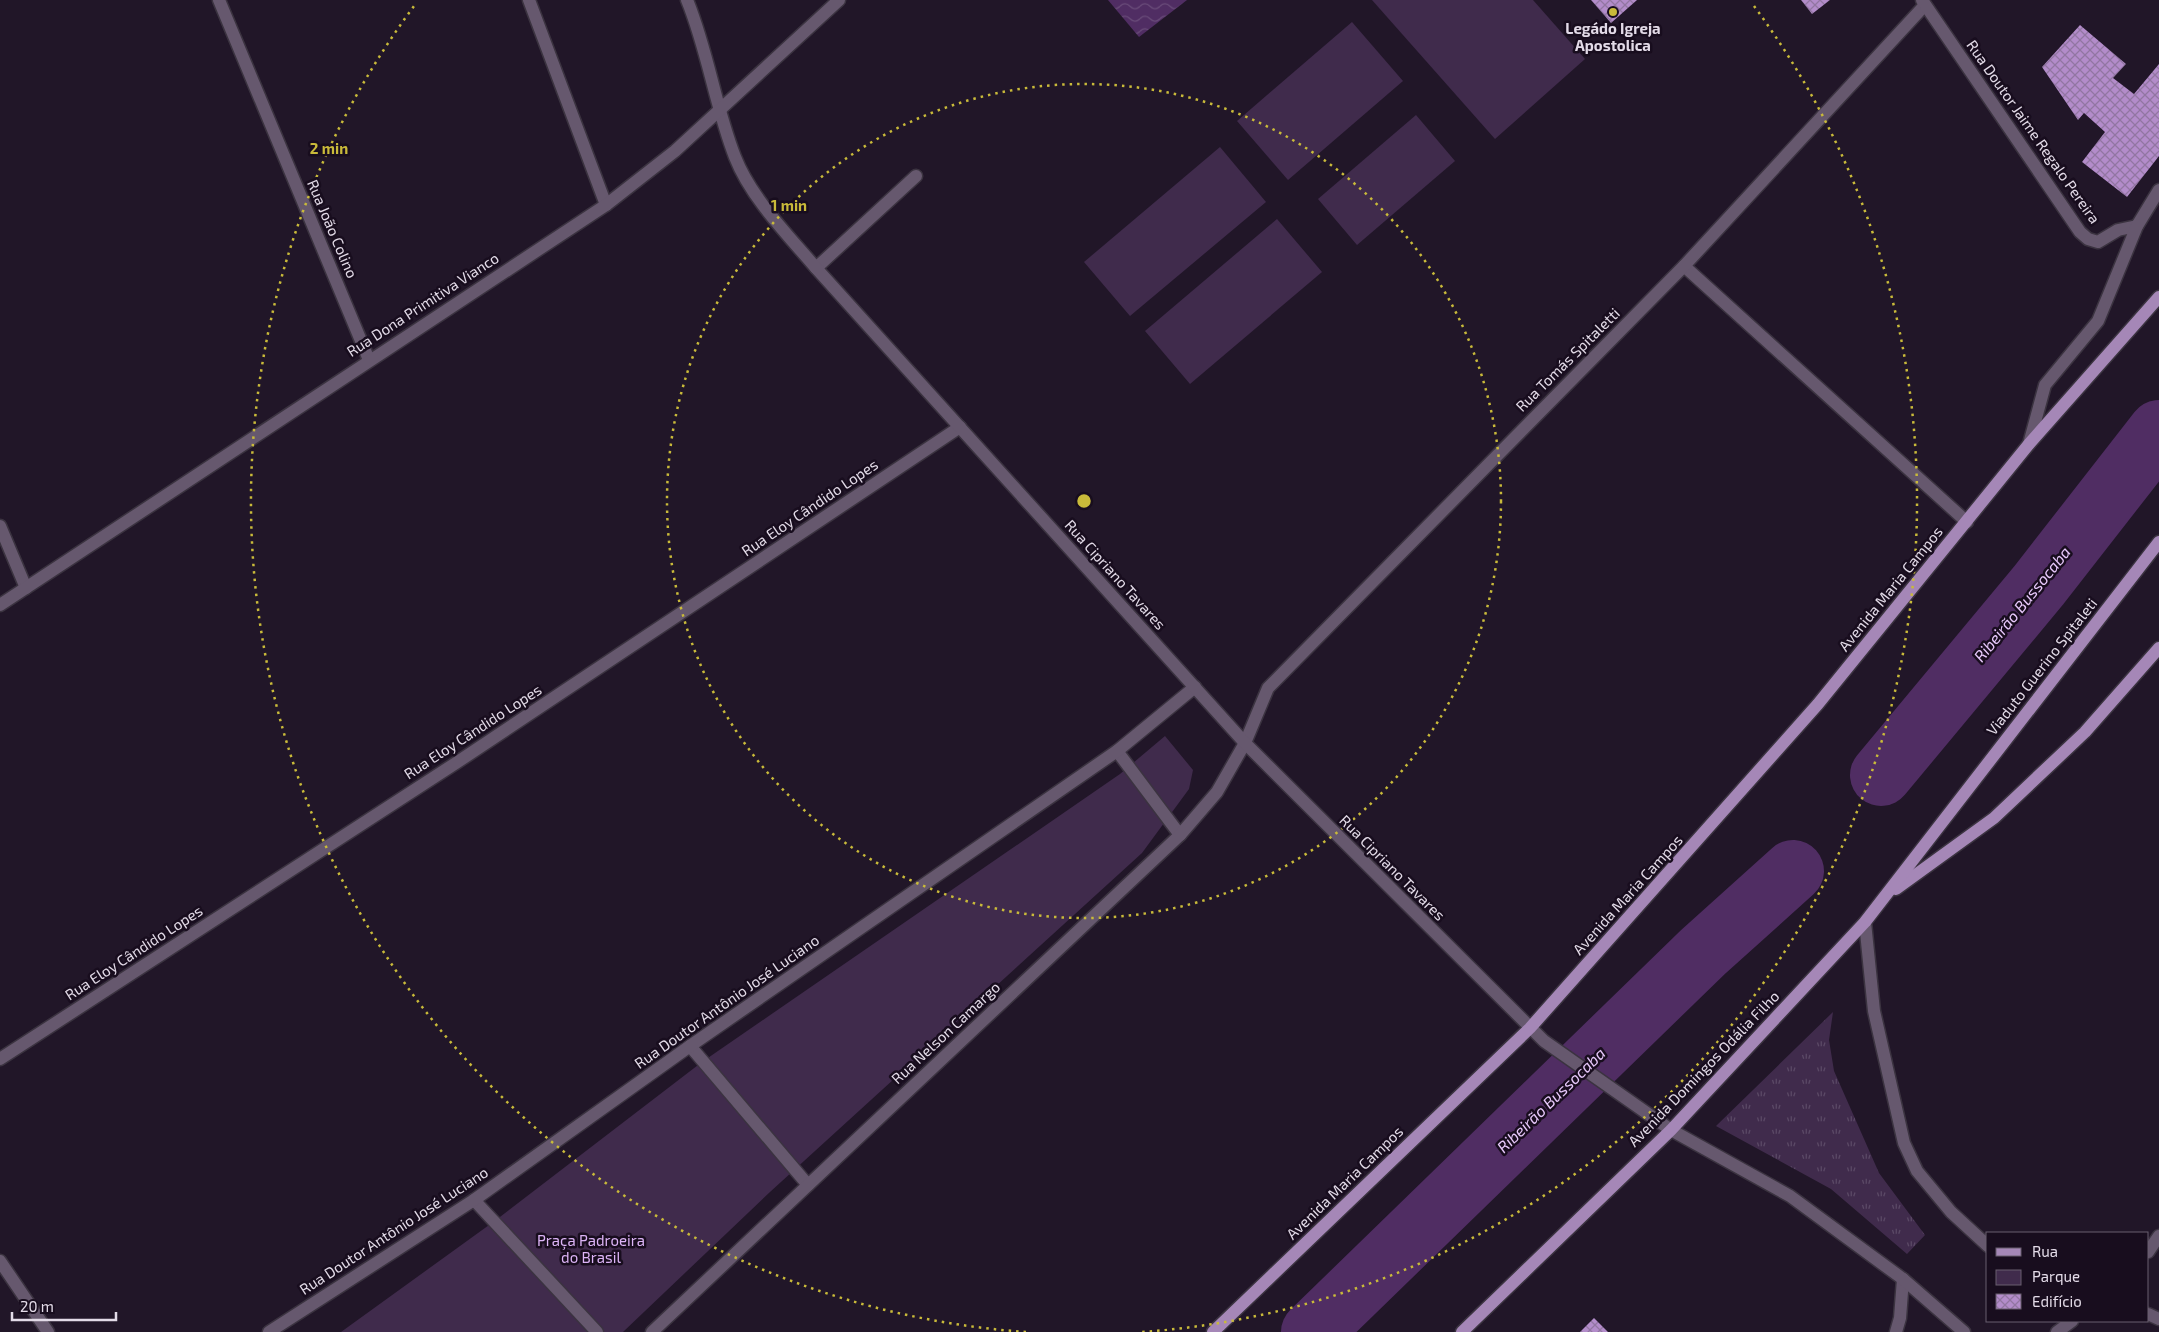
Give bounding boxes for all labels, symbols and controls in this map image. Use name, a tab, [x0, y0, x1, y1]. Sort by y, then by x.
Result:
marker: Legádo Igreja Apostolica	[1607, 6, 1619, 18]
place label: Legádo Igreja Apostolica	[1565, 19, 1661, 54]
street label: Rua Doutor Jaime Regalo Pereira	[1963, 36, 2104, 227]
text: 2 min	[310, 139, 348, 157]
street label: Rua João Colino	[304, 177, 362, 281]
text: 1 min	[771, 196, 807, 214]
street label: Rua Dona Primitiva Vianco	[343, 248, 502, 360]
street label: Rua Tomás Spitaletti	[1512, 304, 1623, 415]
street label: Rua Eloy Cândido Lopes	[738, 455, 881, 560]
centre of rings	[1075, 492, 1093, 510]
street label: Rua Cipriano Tavares	[1062, 516, 1170, 633]
street label: Avenida Maria Campos	[1834, 522, 1946, 654]
water label: Ribeirão Bussocaba	[1969, 542, 2074, 665]
street label: Viaduto Guerino Spitaleti	[1982, 594, 2100, 738]
street label: Rua Eloy Cândido Lopes	[400, 680, 545, 782]
street label: Rua Cipriano Tavares	[1336, 811, 1449, 924]
street label: Avenida Maria Campos	[1569, 831, 1686, 958]
street label: Rua Eloy Cândido Lopes	[61, 901, 206, 1003]
street label: Rua Doutor Antônio José Luciano	[631, 930, 822, 1072]
street label: Rua Nelson Camargo	[887, 977, 1003, 1087]
street label: Avenida Domingos Odália Filho	[1624, 987, 1783, 1150]
water label: Ribeirão Bussocaba	[1493, 1043, 1609, 1156]
street label: Avenida Maria Campos	[1282, 1122, 1406, 1243]
street label: Rua Doutor Antônio José Luciano	[296, 1162, 491, 1298]
park label: Praça Padroeira do Brasil	[537, 1231, 645, 1266]
legend	[1986, 1232, 2149, 1322]
text: Rua	[2032, 1242, 2058, 1260]
text: Parque	[2032, 1267, 2080, 1285]
scale bar	[12, 1290, 116, 1322]
text: Edifício	[2032, 1292, 2082, 1310]
text: 20 m	[20, 1297, 54, 1315]

